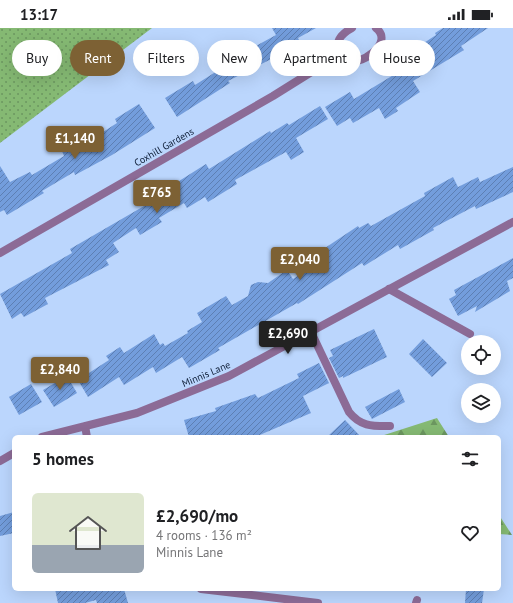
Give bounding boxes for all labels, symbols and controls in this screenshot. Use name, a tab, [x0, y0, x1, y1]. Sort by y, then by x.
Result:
text: 13:17	[20, 5, 58, 24]
chip: Buy	[12, 40, 62, 76]
chip: Rent	[70, 40, 125, 76]
chip: Filters	[133, 40, 199, 76]
chip: New	[207, 40, 262, 76]
chip: Apartment	[270, 40, 361, 76]
chip: House	[369, 40, 435, 76]
street label: Coxhill Gardens	[132, 125, 196, 169]
pin: £1,140	[42, 126, 108, 160]
text: £1,140	[55, 130, 95, 147]
pin: £765	[133, 180, 181, 214]
text: £765	[142, 184, 172, 201]
pin: £2,040	[267, 247, 333, 281]
text: £2,040	[280, 251, 320, 268]
pin: £2,690	[255, 321, 321, 355]
text: £2,690	[268, 325, 308, 342]
map controls	[461, 335, 501, 423]
button: locate	[461, 335, 501, 375]
pin: £2,840	[27, 357, 93, 391]
street label: Minnis Lane	[180, 358, 232, 390]
text: £2,840	[40, 361, 80, 378]
button: layers	[461, 383, 501, 423]
text: 5 homes	[32, 448, 94, 470]
icon: filters	[459, 448, 481, 470]
text: £2,690/mo	[156, 505, 238, 527]
icon: home	[64, 509, 112, 557]
icon: heart	[459, 522, 481, 544]
text: 4 rooms · 136 m²	[156, 527, 252, 544]
text: Minnis Lane	[156, 544, 223, 561]

